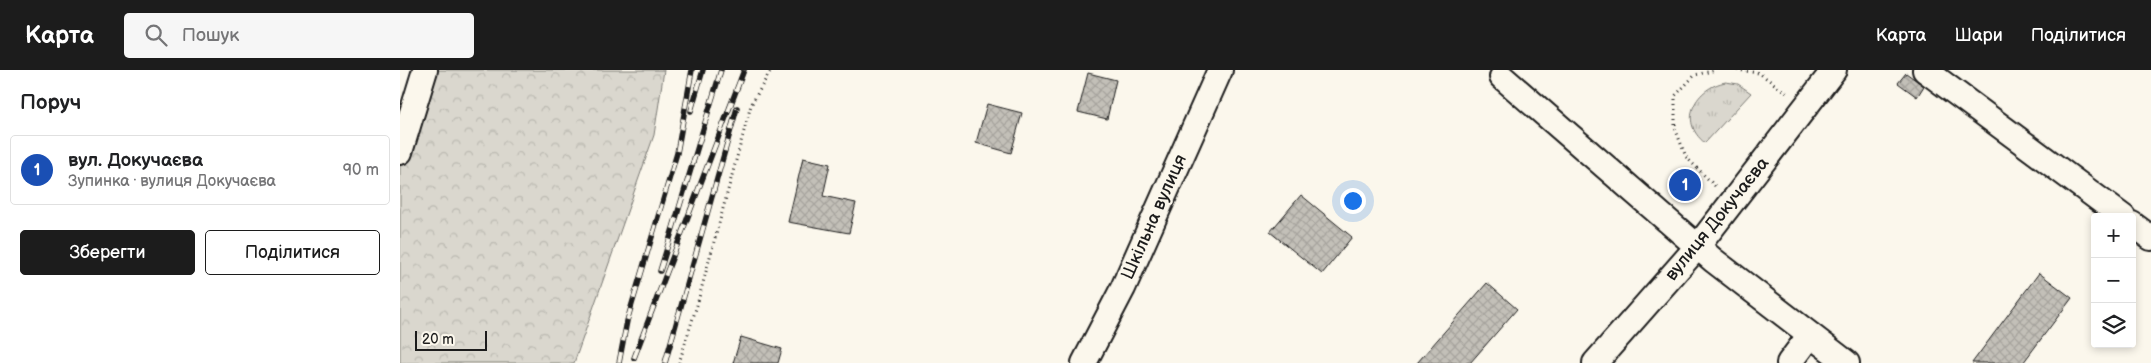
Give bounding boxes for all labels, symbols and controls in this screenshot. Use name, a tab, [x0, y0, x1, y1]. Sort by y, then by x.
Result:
search box	[124, 13, 474, 58]
text: Карта	[25, 21, 94, 50]
icon: search	[142, 21, 170, 49]
text: Пошук	[182, 24, 239, 47]
text: Карта	[1876, 25, 1926, 46]
text: Шари	[1954, 25, 2003, 46]
text: Поділитися	[2031, 25, 2126, 46]
text: Поруч	[20, 90, 81, 115]
text: вул. Докучаєва	[68, 149, 203, 172]
street label: Шкільна вулиця	[1117, 151, 1191, 283]
street label: вулиця Докучаєва	[1661, 153, 1773, 285]
text: 1	[34, 161, 40, 180]
text: 90 m	[343, 161, 379, 180]
pin: 1	[1669, 166, 1701, 204]
text: Зупинка · вулиця Докучаєва	[68, 172, 276, 191]
your location	[1340, 188, 1366, 214]
map controls	[2091, 213, 2136, 348]
button: +	[2091, 213, 2136, 258]
button: Зберегти	[20, 230, 195, 275]
button: Поділитися	[205, 230, 380, 275]
button: −	[2091, 258, 2136, 303]
button: layers	[2091, 303, 2136, 348]
scale bar	[415, 328, 488, 351]
text: 20 m	[422, 331, 454, 348]

